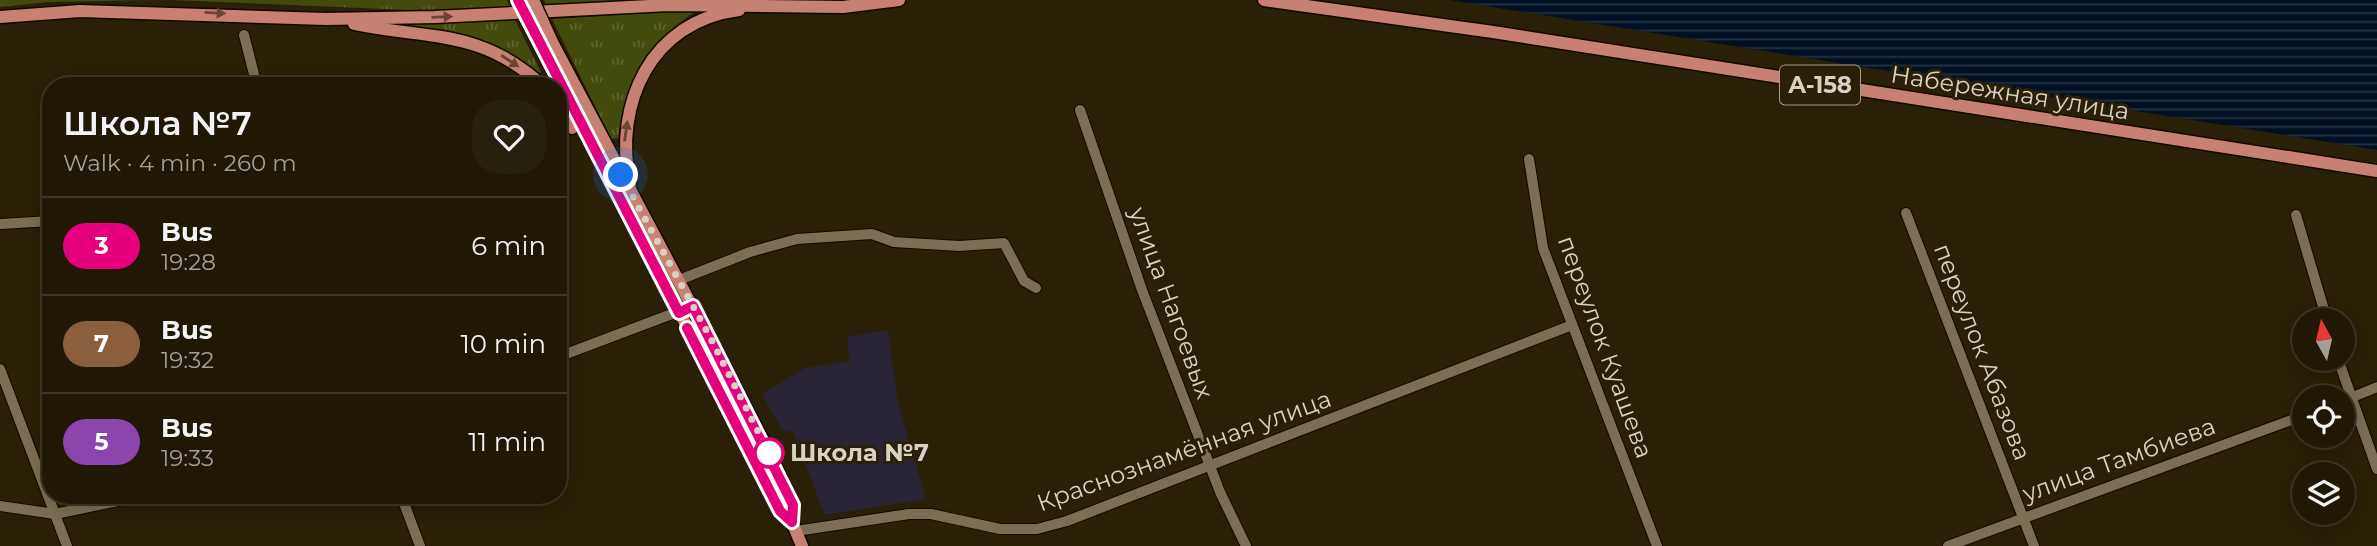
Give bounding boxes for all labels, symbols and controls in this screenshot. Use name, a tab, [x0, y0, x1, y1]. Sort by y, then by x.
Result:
one-way arrow	[204, 8, 226, 19]
one-way arrow	[432, 12, 454, 23]
one-way arrow	[500, 55, 519, 68]
street label: Набережная улица	[1889, 59, 2131, 126]
road number: А-158	[1780, 66, 1860, 104]
button: heart	[472, 100, 546, 174]
text: Школа №7	[63, 103, 252, 143]
one-way arrow	[620, 120, 631, 142]
text: Walk · 4 min · 260 m	[63, 149, 297, 177]
your location	[603, 157, 638, 192]
street label: улица Нагоевых	[1123, 202, 1220, 403]
text: Bus	[161, 216, 213, 248]
text: 6 min	[471, 230, 546, 262]
text: 3	[94, 231, 109, 260]
street label: переулок Куашева	[1552, 232, 1659, 462]
street label: переулок Абазова	[1928, 239, 2037, 464]
text: 19:28	[161, 248, 216, 276]
north arrow	[2292, 308, 2356, 371]
map controls	[2292, 308, 2355, 525]
text: Bus	[161, 314, 213, 346]
text: 10 min	[460, 328, 546, 360]
text: 7	[94, 329, 109, 358]
text: 19:32	[161, 346, 214, 374]
street label: Краснознамённая улица	[1033, 384, 1335, 517]
button: locate	[2292, 385, 2355, 448]
street label: улица Тамбиева	[2017, 411, 2219, 508]
text: Bus	[161, 412, 213, 444]
text: 11 min	[468, 426, 546, 458]
text: 5	[94, 427, 109, 456]
marker: Школа №7	[754, 438, 784, 468]
place label: Школа №7	[790, 438, 929, 467]
text: 19:33	[161, 444, 214, 472]
button: layers	[2292, 462, 2355, 525]

